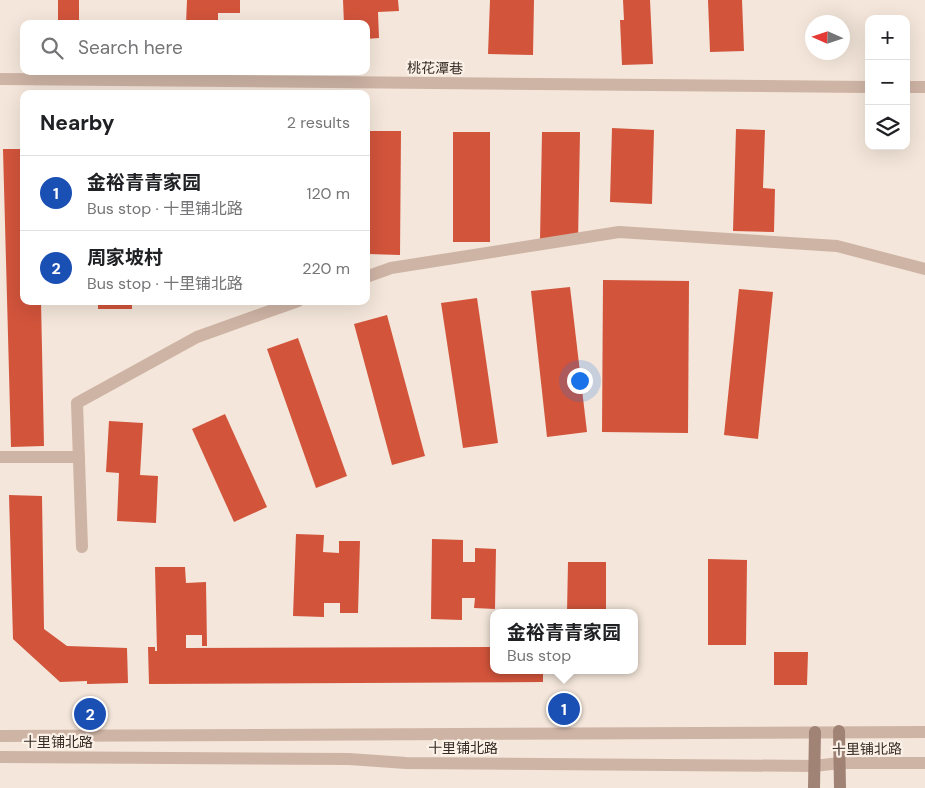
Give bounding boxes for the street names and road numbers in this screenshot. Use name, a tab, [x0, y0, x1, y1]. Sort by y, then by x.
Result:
street label: 桃花潭巷	[407, 59, 463, 77]
street label: 十里铺北路	[23, 733, 93, 751]
street label: 十里铺北路	[428, 739, 498, 757]
street label: 十里铺北路	[832, 739, 902, 759]

